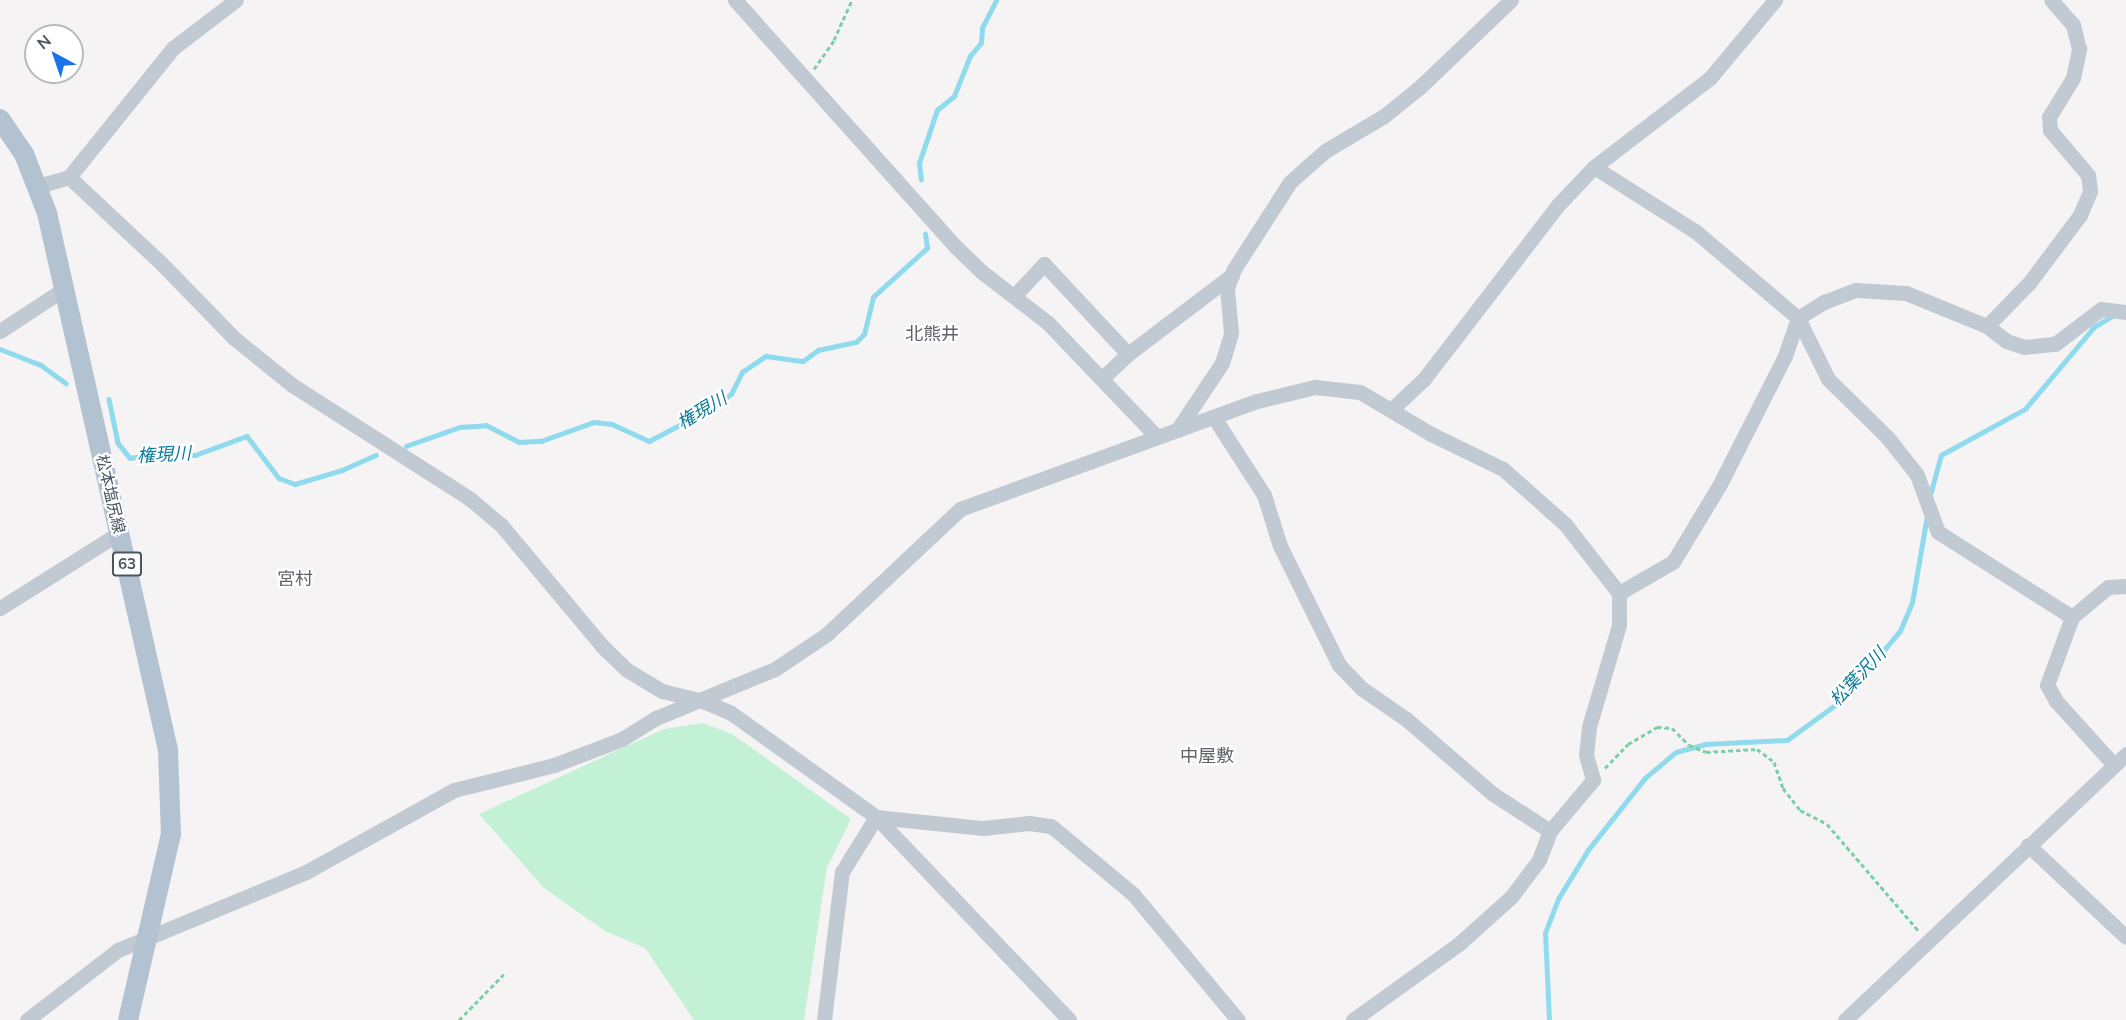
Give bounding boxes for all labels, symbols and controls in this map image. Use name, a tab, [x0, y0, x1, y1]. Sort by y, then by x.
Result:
north arrow	[24, 24, 84, 84]
text: N	[33, 30, 55, 53]
district label: 北熊井	[905, 323, 959, 345]
water label: 権現川	[673, 388, 731, 434]
water label: 権現川	[136, 443, 192, 467]
street label: 松本塩尻線	[93, 453, 129, 535]
road number: 63	[112, 552, 142, 576]
district label: 宮村	[277, 568, 313, 590]
water label: 松葉沢川	[1826, 643, 1890, 711]
district label: 中屋敷	[1180, 745, 1234, 767]

